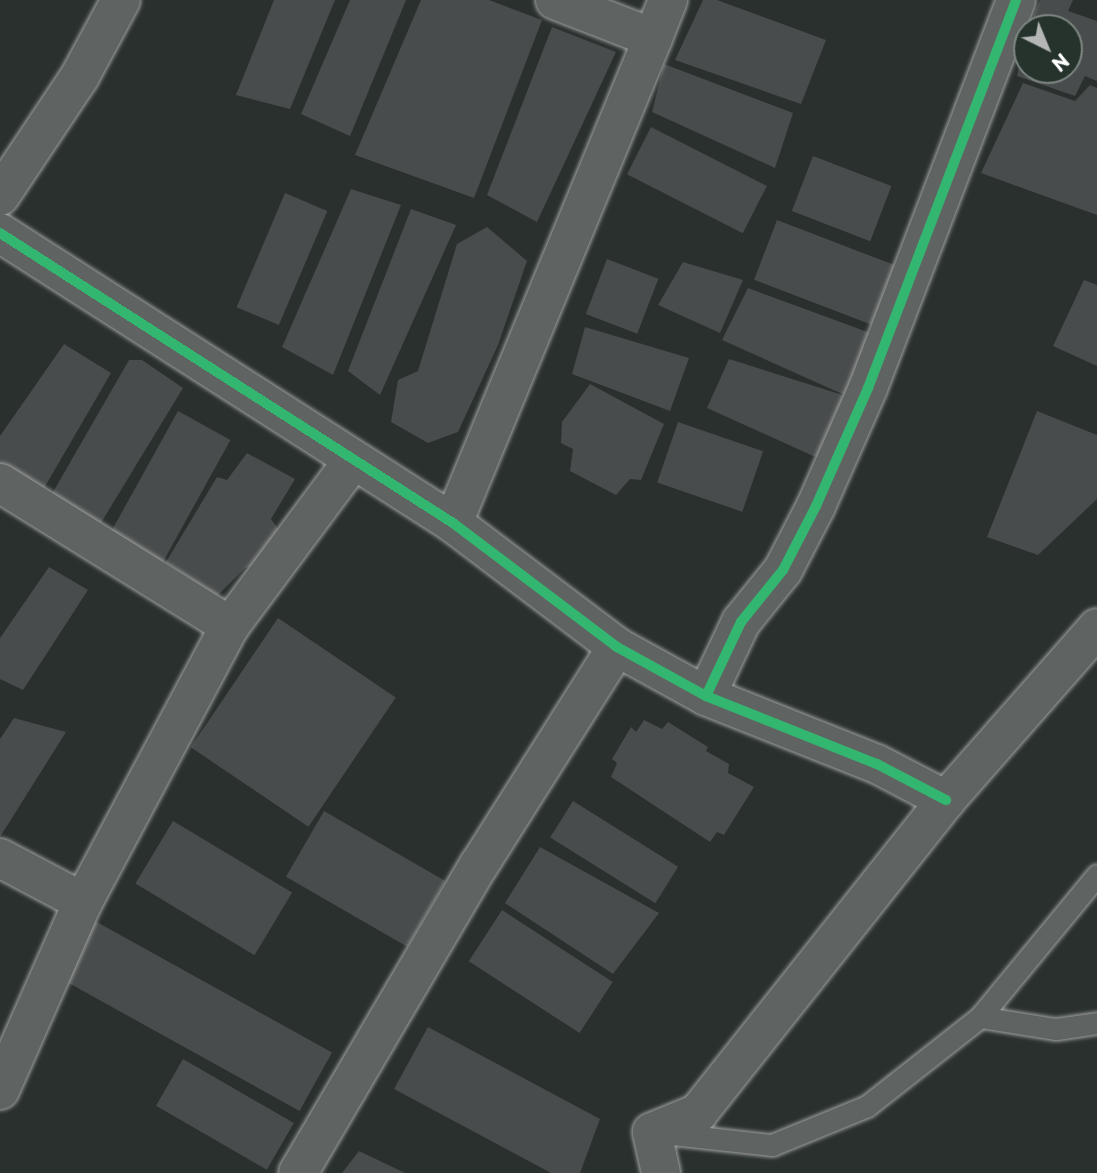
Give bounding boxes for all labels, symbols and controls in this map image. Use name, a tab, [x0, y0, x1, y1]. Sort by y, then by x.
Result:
north arrow	[1013, 14, 1083, 84]
text: N	[1046, 48, 1076, 78]

